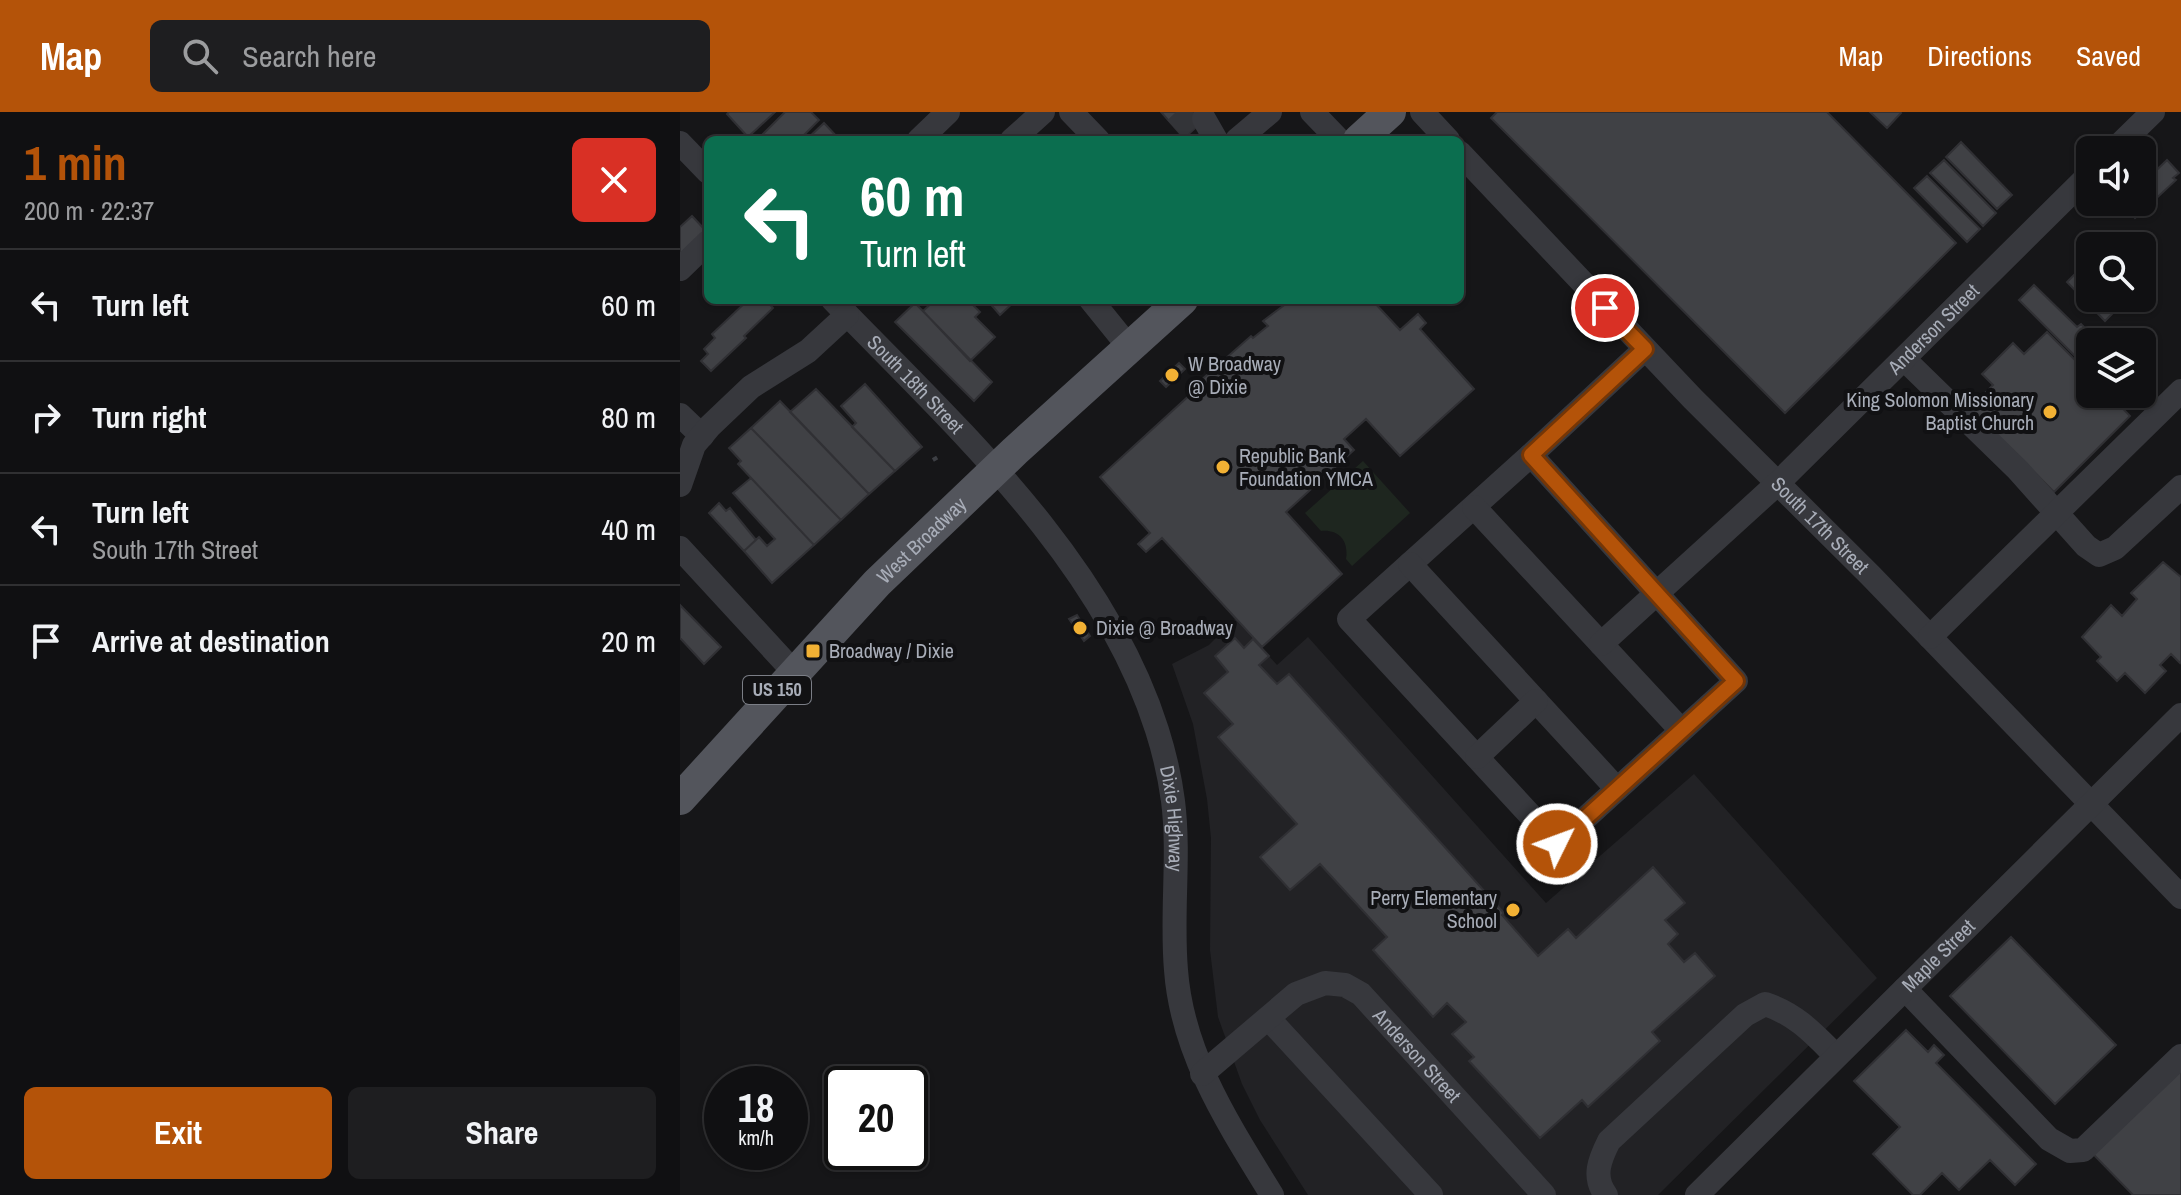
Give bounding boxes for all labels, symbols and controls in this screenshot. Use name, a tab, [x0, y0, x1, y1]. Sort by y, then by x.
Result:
search box	[150, 20, 710, 92]
text: Map	[40, 31, 102, 82]
icon: search	[178, 34, 222, 78]
text: Search here	[242, 36, 376, 76]
text: Map	[1839, 37, 1883, 75]
text: Directions	[1927, 37, 2032, 75]
text: Saved	[2076, 37, 2141, 75]
text: 1 min	[24, 130, 127, 195]
map controls	[2076, 136, 2156, 408]
button: sound	[2076, 136, 2156, 216]
button: close	[572, 138, 656, 222]
text: 60 m	[860, 158, 965, 233]
icon: left	[728, 168, 832, 272]
text: 200 m · 22:37	[24, 193, 154, 228]
text: Turn left	[860, 230, 966, 278]
button: search	[2076, 232, 2156, 312]
pin	[1571, 274, 1639, 342]
street label: Anderson Street	[1881, 277, 1985, 381]
icon: left	[24, 283, 68, 327]
text: Turn left	[92, 285, 189, 325]
text: 60 m	[601, 285, 656, 325]
icon: arrive	[1583, 286, 1627, 330]
button: layers	[2076, 328, 2156, 408]
street label: South 18th Street	[862, 329, 970, 439]
place label: W Broadway @ Dixie	[1188, 350, 1282, 400]
marker: W Broadway @ Dixie	[1163, 366, 1181, 384]
place label: King Solomon Missionary Baptist Church	[1846, 386, 2035, 436]
icon: right	[24, 395, 68, 439]
text: Turn right	[92, 397, 206, 437]
text: 80 m	[601, 397, 656, 437]
marker: King Solomon Missionary Baptist Church	[2041, 403, 2059, 421]
place label: Republic Bank Foundation YMCA	[1239, 442, 1373, 492]
marker: Republic Bank Foundation YMCA	[1214, 458, 1232, 476]
street label: South 17th Street	[1766, 470, 1876, 580]
street label: West Broadway	[870, 490, 973, 589]
text: Turn left	[92, 492, 189, 532]
icon: left	[24, 507, 68, 551]
text: 40 m	[601, 509, 656, 549]
text: South 17th Street	[92, 532, 258, 567]
place label: Dixie @ Broadway	[1096, 614, 1234, 641]
icon: arrive	[24, 619, 68, 663]
marker: Dixie @ Broadway	[1071, 619, 1089, 637]
text: Arrive at destination	[92, 621, 330, 661]
text: 20 m	[601, 621, 656, 661]
place label: Broadway / Dixie	[829, 637, 954, 664]
marker: Broadway / Dixie	[804, 642, 822, 660]
road number: US 150	[743, 676, 811, 704]
street label: Dixie Highway	[1154, 763, 1190, 873]
position arrow	[1515, 802, 1599, 886]
place label: Perry Elementary School	[1370, 884, 1498, 934]
marker: Perry Elementary School	[1504, 901, 1522, 919]
street label: Maple Street	[1896, 913, 1981, 998]
street label: Anderson Street	[1367, 1001, 1468, 1108]
speed limit sign: 20	[824, 1066, 928, 1170]
text: 18	[738, 1081, 774, 1134]
button: Exit	[24, 1087, 332, 1179]
button: Share	[348, 1087, 656, 1179]
text: km/h	[738, 1124, 774, 1151]

